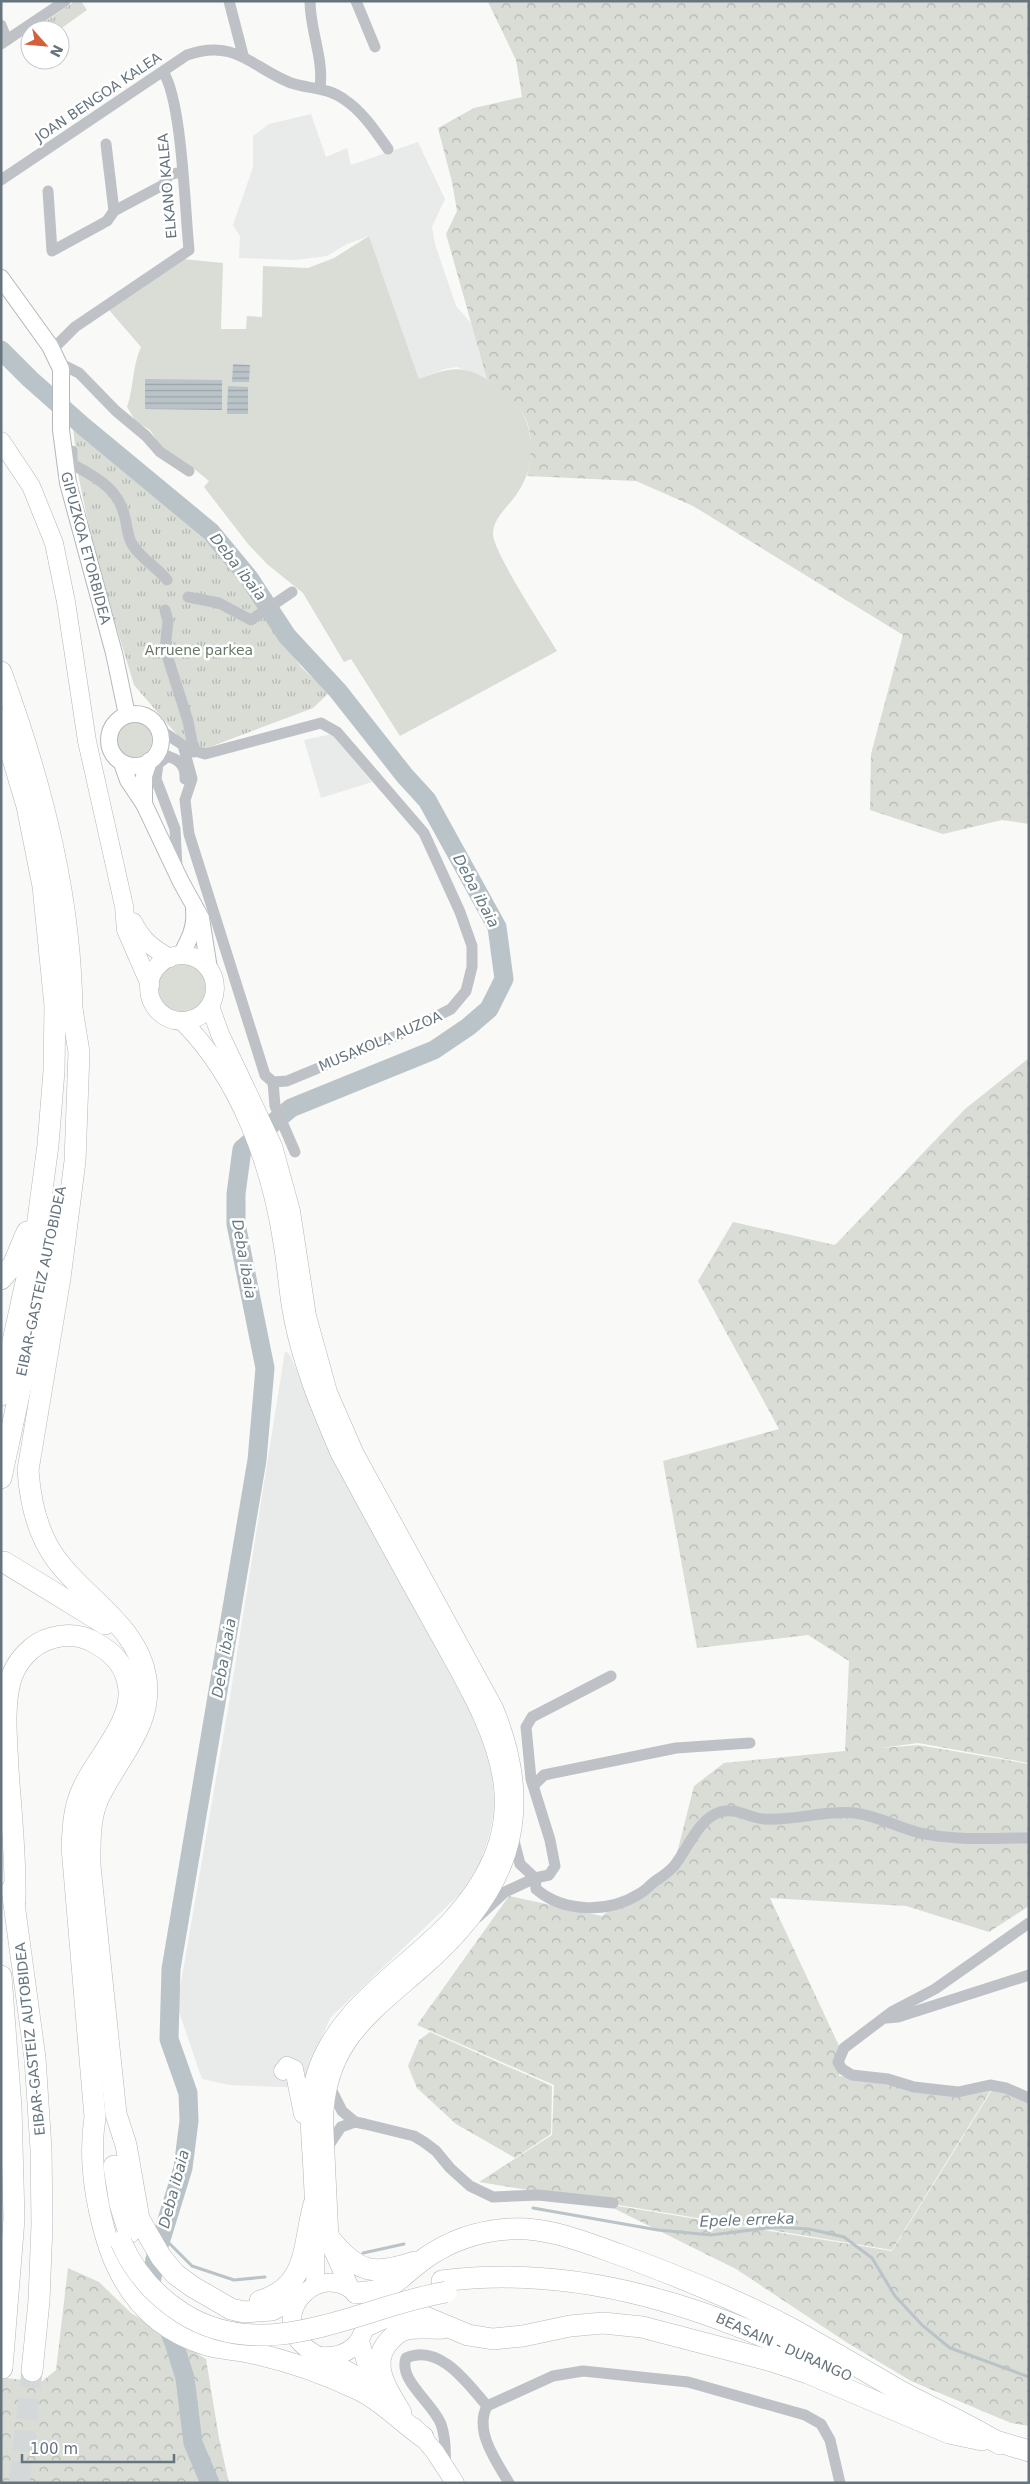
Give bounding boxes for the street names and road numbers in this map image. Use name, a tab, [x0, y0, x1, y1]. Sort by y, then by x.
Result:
street label: JOAN BENGOA KALEA	[32, 48, 164, 146]
street label: ELKANO KALEA	[154, 132, 180, 239]
street label: GIPUZKOA ETORBIDEA	[58, 470, 114, 626]
street label: MUSAKOLA AUZOA	[316, 1008, 444, 1074]
street label: EIBAR-GASTEIZ AUTOBIDEA	[13, 1184, 69, 1378]
street label: EIBAR-GASTEIZ AUTOBIDEA	[12, 1941, 48, 2136]
street label: BEASAIN - DURANGO	[713, 2310, 855, 2384]

